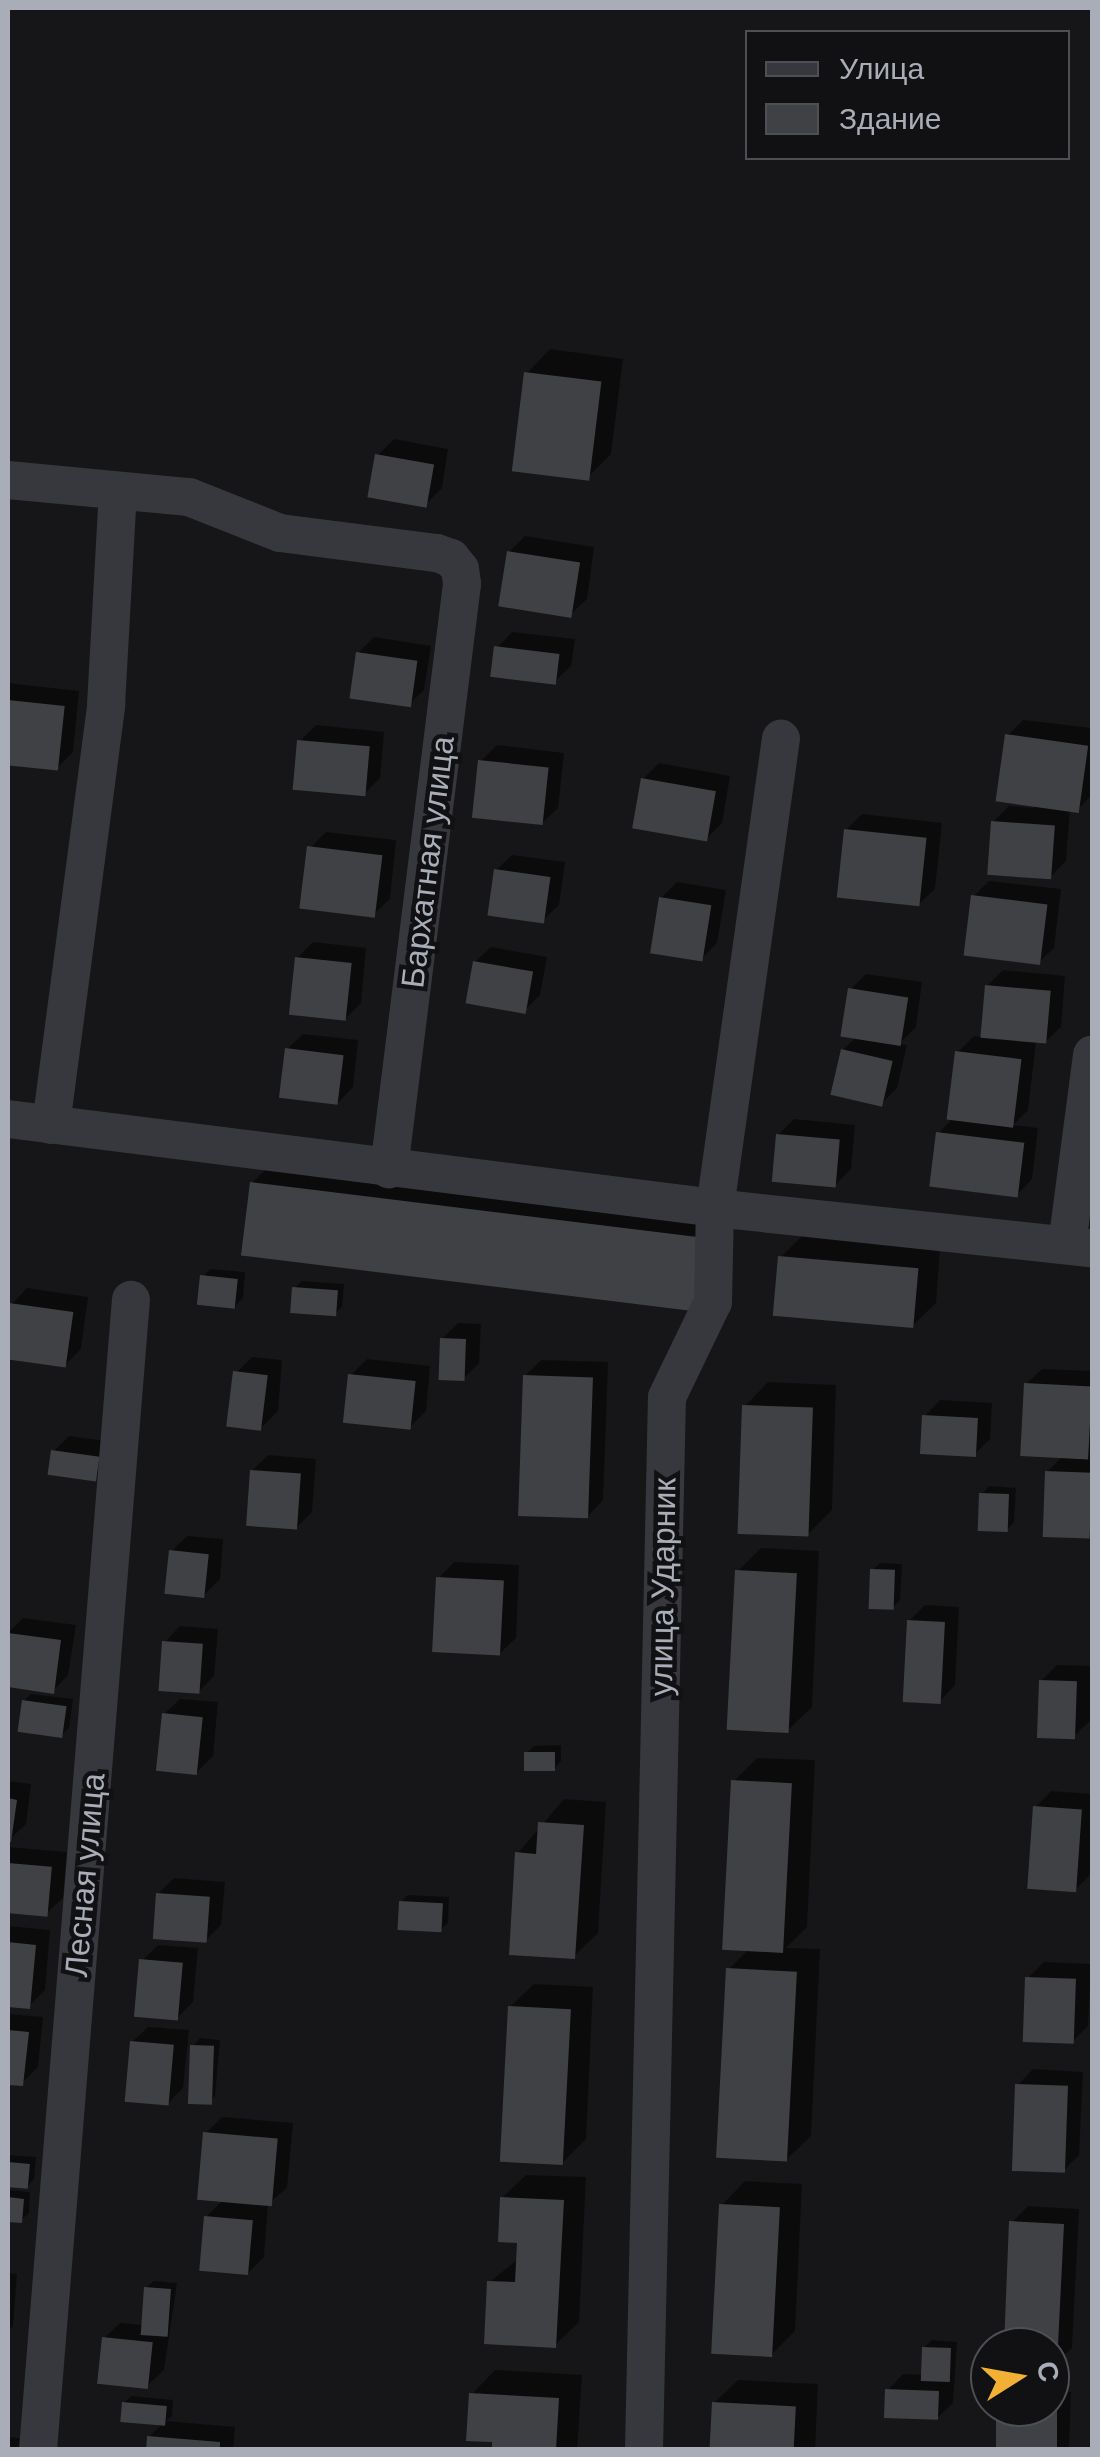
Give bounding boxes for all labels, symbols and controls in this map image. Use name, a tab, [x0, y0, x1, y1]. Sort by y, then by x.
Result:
legend	[745, 30, 1070, 160]
text: Улица	[839, 52, 924, 85]
text: Здание	[839, 102, 941, 135]
street label: Бархатная улица	[394, 734, 462, 990]
street label: улица Ударник	[642, 1477, 684, 1697]
street label: Лесная улица	[57, 1771, 113, 1979]
north arrow	[970, 2327, 1070, 2427]
text: С	[1031, 2359, 1065, 2384]

